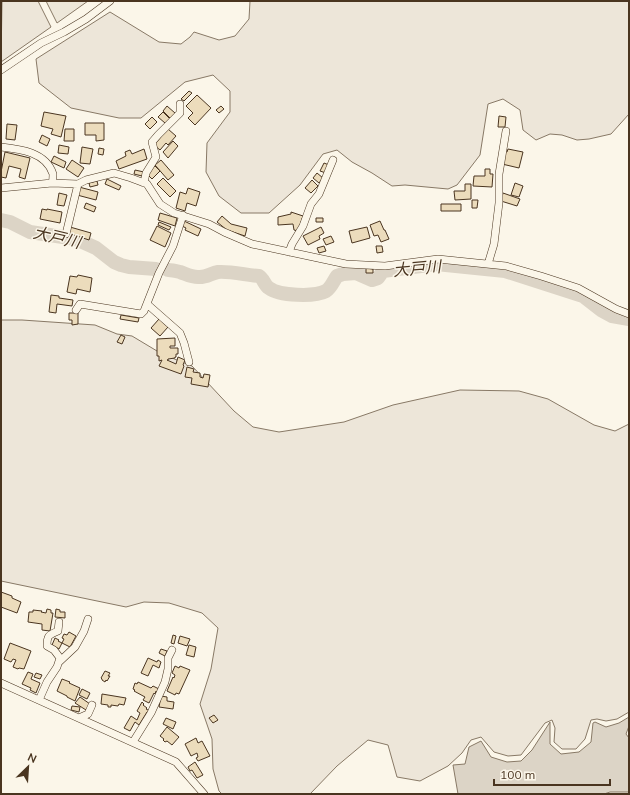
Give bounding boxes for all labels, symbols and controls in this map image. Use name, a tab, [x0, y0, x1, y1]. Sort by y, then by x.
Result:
water label: 大戸川	[31, 222, 85, 253]
water label: 大戸川	[392, 256, 444, 280]
north arrow	[8, 747, 48, 787]
text: N	[26, 750, 39, 766]
scale bar	[494, 761, 610, 787]
text: 100 m	[500, 767, 535, 782]

